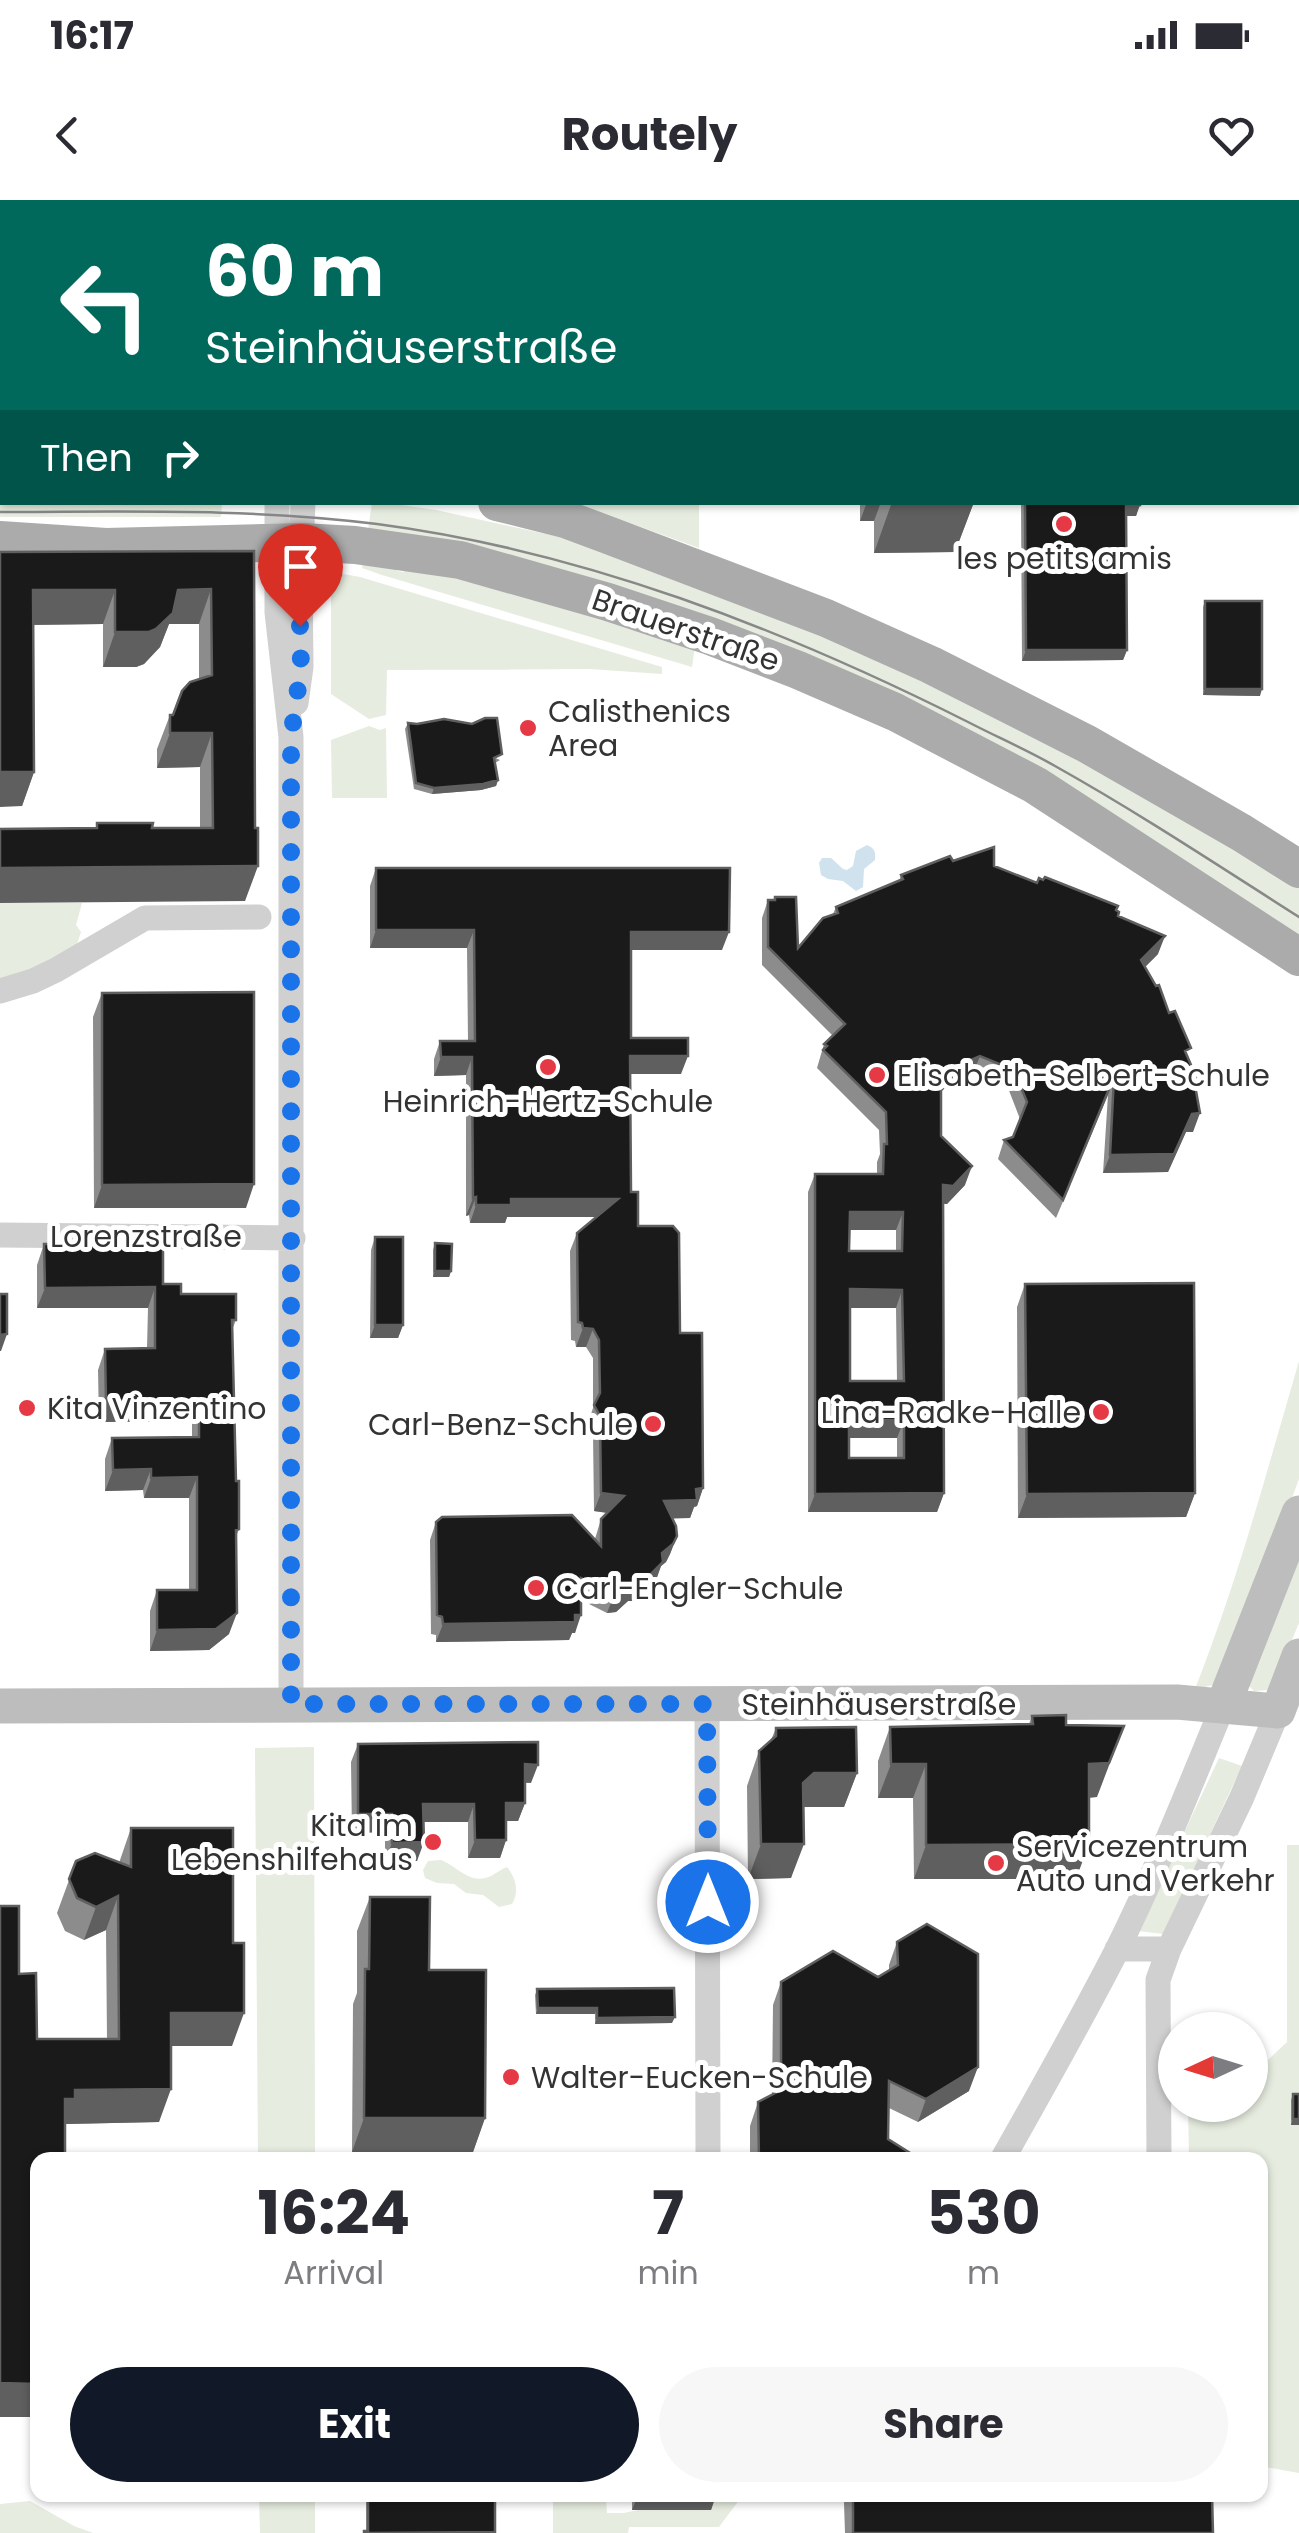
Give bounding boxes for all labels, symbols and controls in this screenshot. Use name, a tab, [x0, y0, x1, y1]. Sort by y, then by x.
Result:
text: 16:17	[50, 9, 134, 62]
text: Routely	[561, 103, 738, 166]
icon: back	[40, 108, 95, 163]
icon: heart	[1204, 108, 1259, 163]
text: 60 m	[205, 222, 384, 321]
icon: left	[40, 240, 170, 370]
text: Steinhäuserstraße	[205, 316, 617, 379]
icon: right	[153, 430, 208, 485]
text: Then	[40, 431, 133, 484]
marker: les petits amis	[1053, 513, 1075, 535]
pin	[258, 524, 343, 627]
place label: les petits amis	[956, 537, 1172, 580]
icon: arrive	[273, 539, 328, 594]
street label: Brauerstraße	[586, 578, 786, 682]
place label: Calisthenics Area	[548, 690, 731, 767]
marker: Calisthenics Area	[517, 717, 539, 739]
place label: Elisabeth-Selbert-Schule	[897, 1054, 1270, 1097]
marker: Heinrich-Hertz-Schule	[537, 1056, 559, 1078]
marker: Elisabeth-Selbert-Schule	[866, 1064, 888, 1086]
place label: Heinrich-Hertz-Schule	[383, 1080, 713, 1123]
street label: Lorenzstraße	[50, 1215, 242, 1258]
place label: Kita Vinzentino	[47, 1387, 267, 1430]
place label: Lina-Radke-Halle	[821, 1391, 1081, 1434]
marker: Kita Vinzentino	[16, 1397, 38, 1419]
marker: Lina-Radke-Halle	[1090, 1401, 1112, 1423]
place label: Carl-Benz-Schule	[368, 1403, 633, 1446]
marker: Carl-Benz-Schule	[642, 1413, 664, 1435]
place label: Carl-Engler-Schule	[556, 1567, 843, 1610]
marker: Carl-Engler-Schule	[525, 1577, 547, 1599]
street label: Steinhäuserstraße	[742, 1683, 1016, 1726]
place label: Kita im Lebenshilfehaus	[171, 1804, 413, 1881]
place label: Servicezentrum Auto und Verkehr	[1016, 1825, 1275, 1902]
marker: Kita im Lebenshilfehaus	[422, 1831, 444, 1853]
position arrow	[656, 1850, 760, 1954]
marker: Servicezentrum Auto und Verkehr	[985, 1852, 1007, 1874]
north arrow	[1158, 2012, 1268, 2122]
map controls	[1158, 2012, 1268, 2122]
place label: Walter-Eucken-Schule	[531, 2056, 868, 2099]
marker: Walter-Eucken-Schule	[500, 2066, 522, 2088]
text: 16:24	[257, 2171, 410, 2255]
text: 7	[652, 2171, 684, 2255]
text: 530	[926, 2171, 1041, 2255]
text: Arrival	[283, 2250, 384, 2295]
text: min	[637, 2250, 699, 2295]
text: m	[967, 2250, 1000, 2295]
button: Exit	[70, 2367, 639, 2482]
button: Share	[659, 2367, 1228, 2482]

